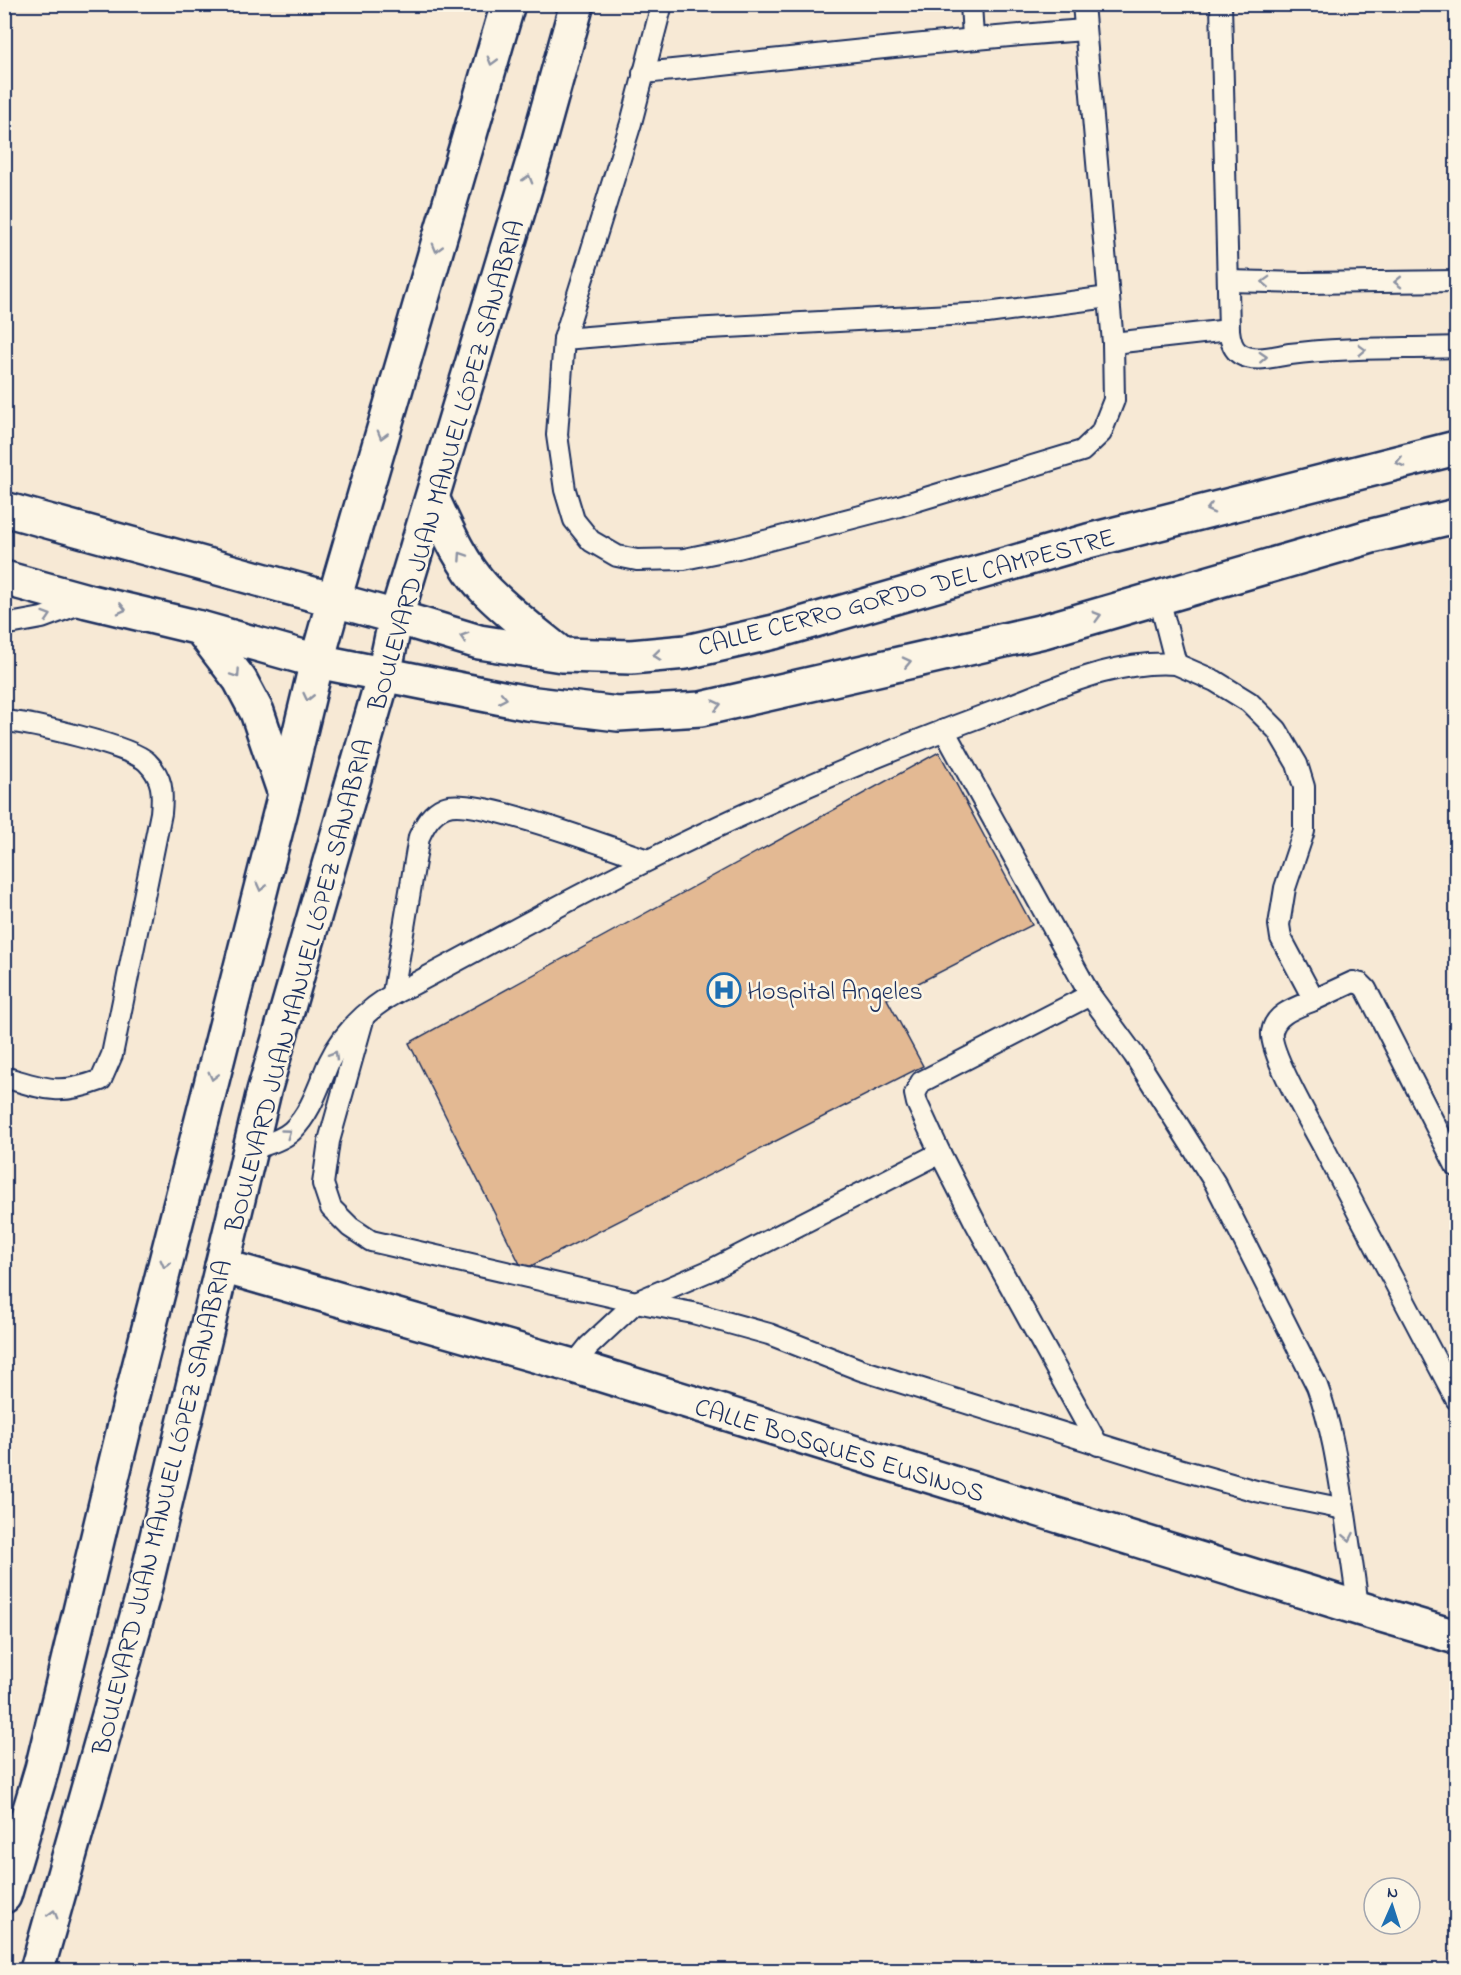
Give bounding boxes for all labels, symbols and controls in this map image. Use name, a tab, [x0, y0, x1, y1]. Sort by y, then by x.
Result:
one-way arrow	[487, 55, 499, 66]
one-way arrow	[521, 174, 533, 185]
street label: BOULEVARD JUAN MANUEL LÓPEZ SANABRIA	[359, 216, 536, 717]
one-way arrow	[432, 242, 444, 253]
one-way arrow	[1261, 276, 1270, 288]
one-way arrow	[1394, 276, 1403, 288]
one-way arrow	[1358, 344, 1367, 356]
one-way arrow	[1259, 351, 1268, 364]
one-way arrow	[377, 429, 389, 440]
one-way arrow	[1395, 454, 1405, 467]
one-way arrow	[1206, 502, 1216, 515]
street label: CALLE CERRO GORDO DEL CAMPESTRE	[694, 520, 1120, 668]
one-way arrow	[458, 551, 469, 562]
one-way arrow	[117, 601, 127, 614]
one-way arrow	[41, 610, 52, 623]
one-way arrow	[1091, 611, 1102, 623]
one-way arrow	[459, 632, 470, 644]
one-way arrow	[652, 648, 661, 661]
one-way arrow	[902, 656, 912, 669]
one-way arrow	[228, 668, 240, 678]
one-way arrow	[498, 691, 508, 704]
one-way arrow	[302, 692, 315, 702]
one-way arrow	[712, 699, 722, 712]
street label: BOULEVARD JUAN MANUEL LÓPEZ SANABRIA	[216, 735, 385, 1237]
one-way arrow	[256, 881, 269, 891]
hospital icon: Hospital Angeles	[706, 972, 742, 1008]
place label: Hospital Angeles	[747, 974, 923, 1012]
one-way arrow	[326, 1051, 338, 1061]
one-way arrow	[208, 1070, 221, 1080]
one-way arrow	[280, 1129, 291, 1140]
street label: BOULEVARD JUAN MANUEL LÓPEZ SANABRIA	[84, 1256, 244, 1760]
one-way arrow	[159, 1259, 172, 1269]
street label: CALLE BOSQUES EUSINOS	[689, 1390, 989, 1514]
one-way arrow	[1342, 1532, 1355, 1542]
north arrow	[1362, 1876, 1422, 1936]
text: N	[1387, 1881, 1399, 1905]
one-way arrow	[46, 1909, 58, 1920]

